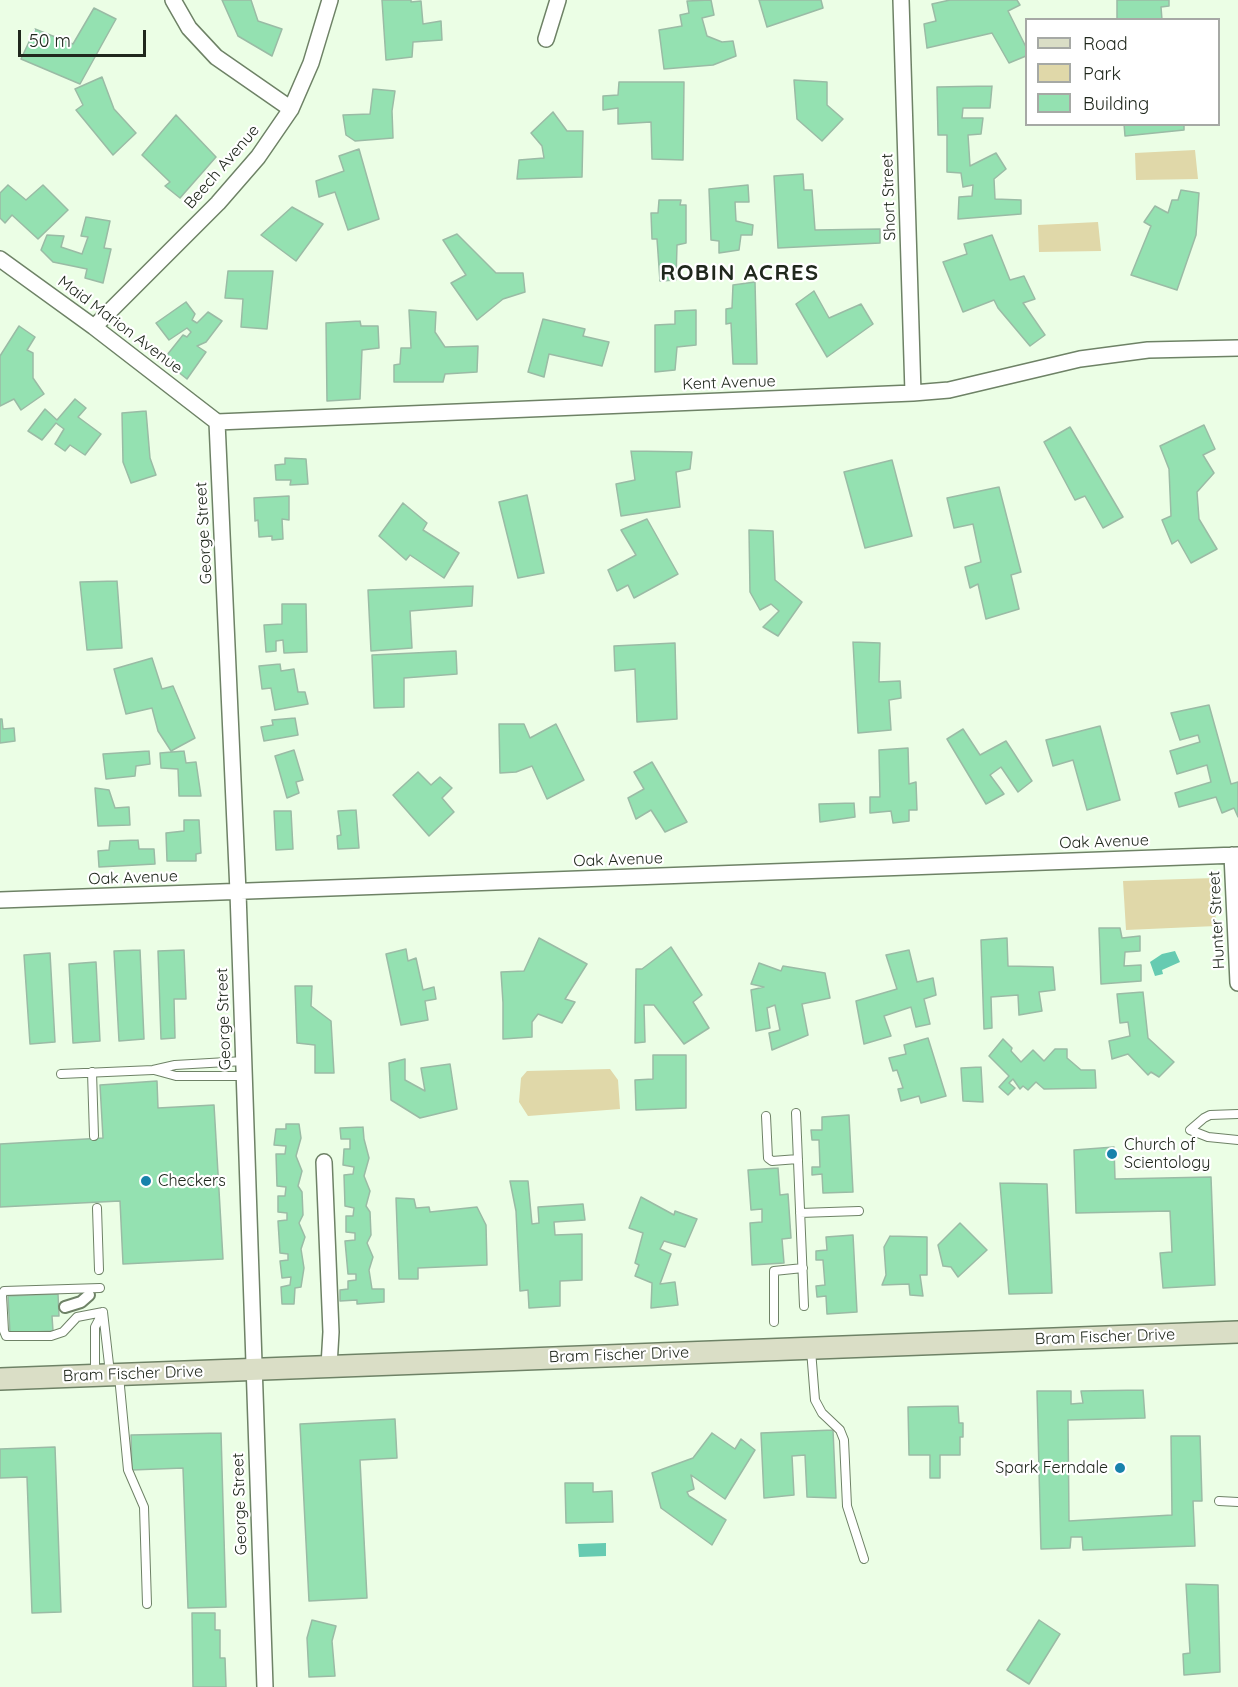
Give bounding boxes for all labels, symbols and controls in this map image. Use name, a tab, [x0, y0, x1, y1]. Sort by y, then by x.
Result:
scale bar	[21, 18, 148, 56]
legend	[1025, 18, 1220, 126]
text: 50 m	[29, 29, 71, 52]
text: Road	[1083, 32, 1128, 55]
text: Park	[1083, 62, 1121, 85]
text: Building	[1083, 92, 1149, 115]
street label: Beech Avenue	[180, 121, 264, 213]
street label: Short Street	[878, 153, 900, 241]
district label: ROBIN ACRES	[660, 260, 820, 286]
street label: Maid Marion Avenue	[54, 272, 186, 378]
street label: Kent Avenue	[682, 372, 776, 394]
street label: George Street	[192, 481, 216, 585]
street label: Oak Avenue	[1059, 831, 1149, 853]
street label: Oak Avenue	[573, 849, 663, 871]
street label: Oak Avenue	[88, 867, 178, 889]
street label: Hunter Street	[1205, 870, 1229, 970]
street label: George Street	[213, 967, 235, 1071]
place label: Church of Scientology	[1124, 1135, 1210, 1173]
marker: Church of Scientology	[1105, 1147, 1119, 1161]
place label: Checkers	[158, 1171, 226, 1191]
marker: Checkers	[139, 1174, 153, 1188]
street label: Bram Fischer Drive	[1034, 1325, 1176, 1349]
street label: Bram Fischer Drive	[548, 1343, 690, 1367]
street label: Bram Fischer Drive	[62, 1362, 204, 1386]
street label: George Street	[229, 1452, 251, 1556]
place label: Spark Ferndale	[995, 1458, 1108, 1478]
marker: Spark Ferndale	[1113, 1461, 1127, 1475]

